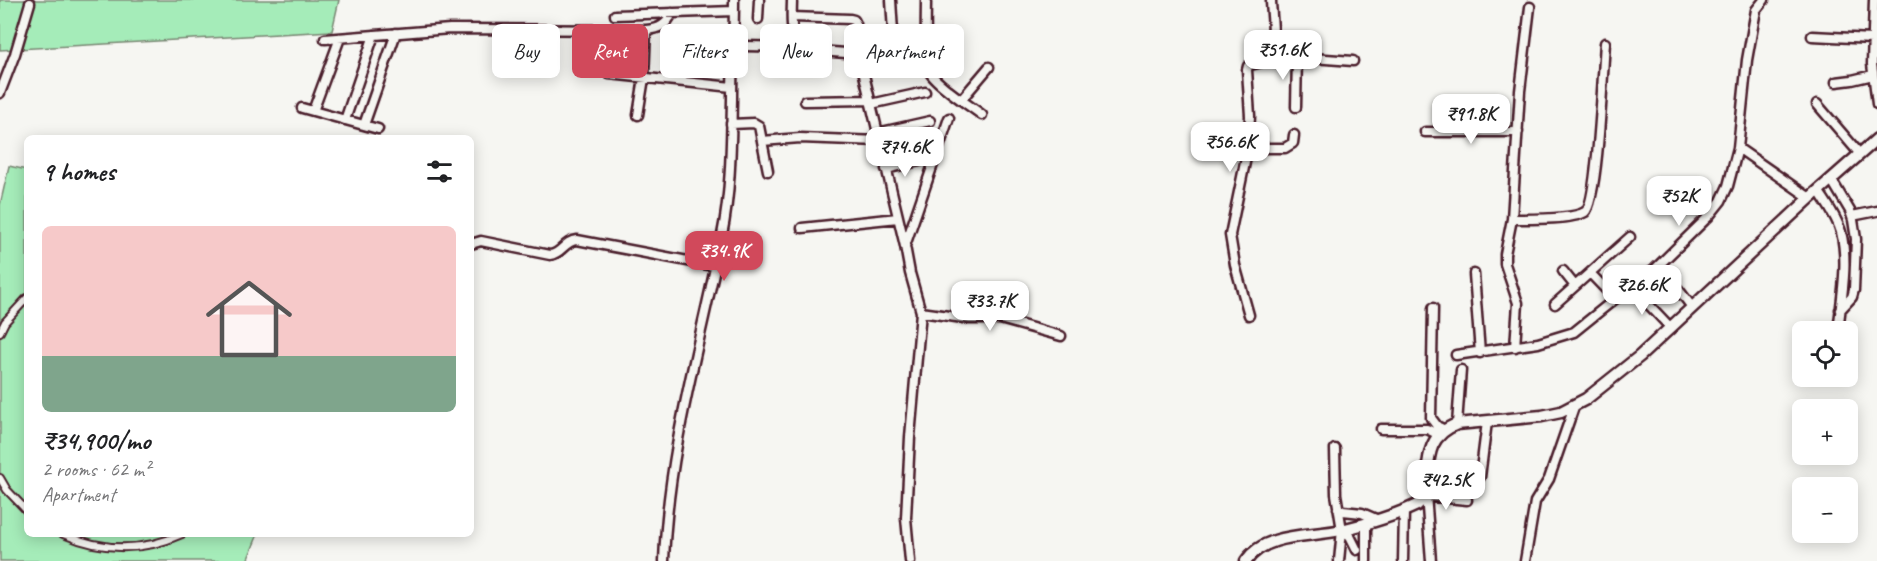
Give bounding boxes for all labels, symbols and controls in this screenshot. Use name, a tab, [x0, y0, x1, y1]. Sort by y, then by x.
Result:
chip: Buy	[492, 24, 560, 78]
chip: Rent	[572, 24, 648, 78]
chip: Filters	[660, 24, 748, 78]
chip: New	[760, 24, 832, 78]
chip: Apartment	[844, 24, 964, 78]
pin: ₹51.6K	[1234, 30, 1332, 81]
text: ₹51.6K	[1258, 37, 1308, 62]
pin: ₹91.8K	[1422, 94, 1520, 145]
text: ₹91.8K	[1446, 101, 1496, 126]
pin: ₹56.6K	[1181, 122, 1279, 173]
pin: ₹74.6K	[856, 127, 954, 178]
text: ₹56.6K	[1205, 129, 1255, 154]
text: ₹74.6K	[880, 134, 930, 159]
text: 9 homes	[42, 155, 115, 188]
icon: filters	[423, 155, 456, 188]
pin: ₹52K	[1643, 176, 1715, 227]
text: ₹52K	[1661, 183, 1697, 208]
pin: ₹34.9K	[675, 231, 773, 282]
text: ₹34.9K	[699, 238, 749, 263]
icon: home	[195, 265, 303, 373]
pin: ₹26.6K	[1593, 265, 1691, 316]
text: ₹26.6K	[1617, 272, 1667, 297]
pin: ₹33.7K	[941, 281, 1039, 332]
text: ₹33.7K	[965, 288, 1015, 313]
map controls	[1792, 321, 1858, 543]
button: locate	[1792, 321, 1858, 387]
button: +	[1792, 399, 1858, 465]
text: ₹34,900/mo	[42, 424, 150, 457]
text: 2 rooms · 62 m²	[42, 457, 150, 482]
pin: ₹42.5K	[1397, 460, 1495, 511]
text: ₹42.5K	[1421, 467, 1471, 492]
button: −	[1792, 477, 1858, 543]
text: Apartment	[42, 482, 115, 507]

